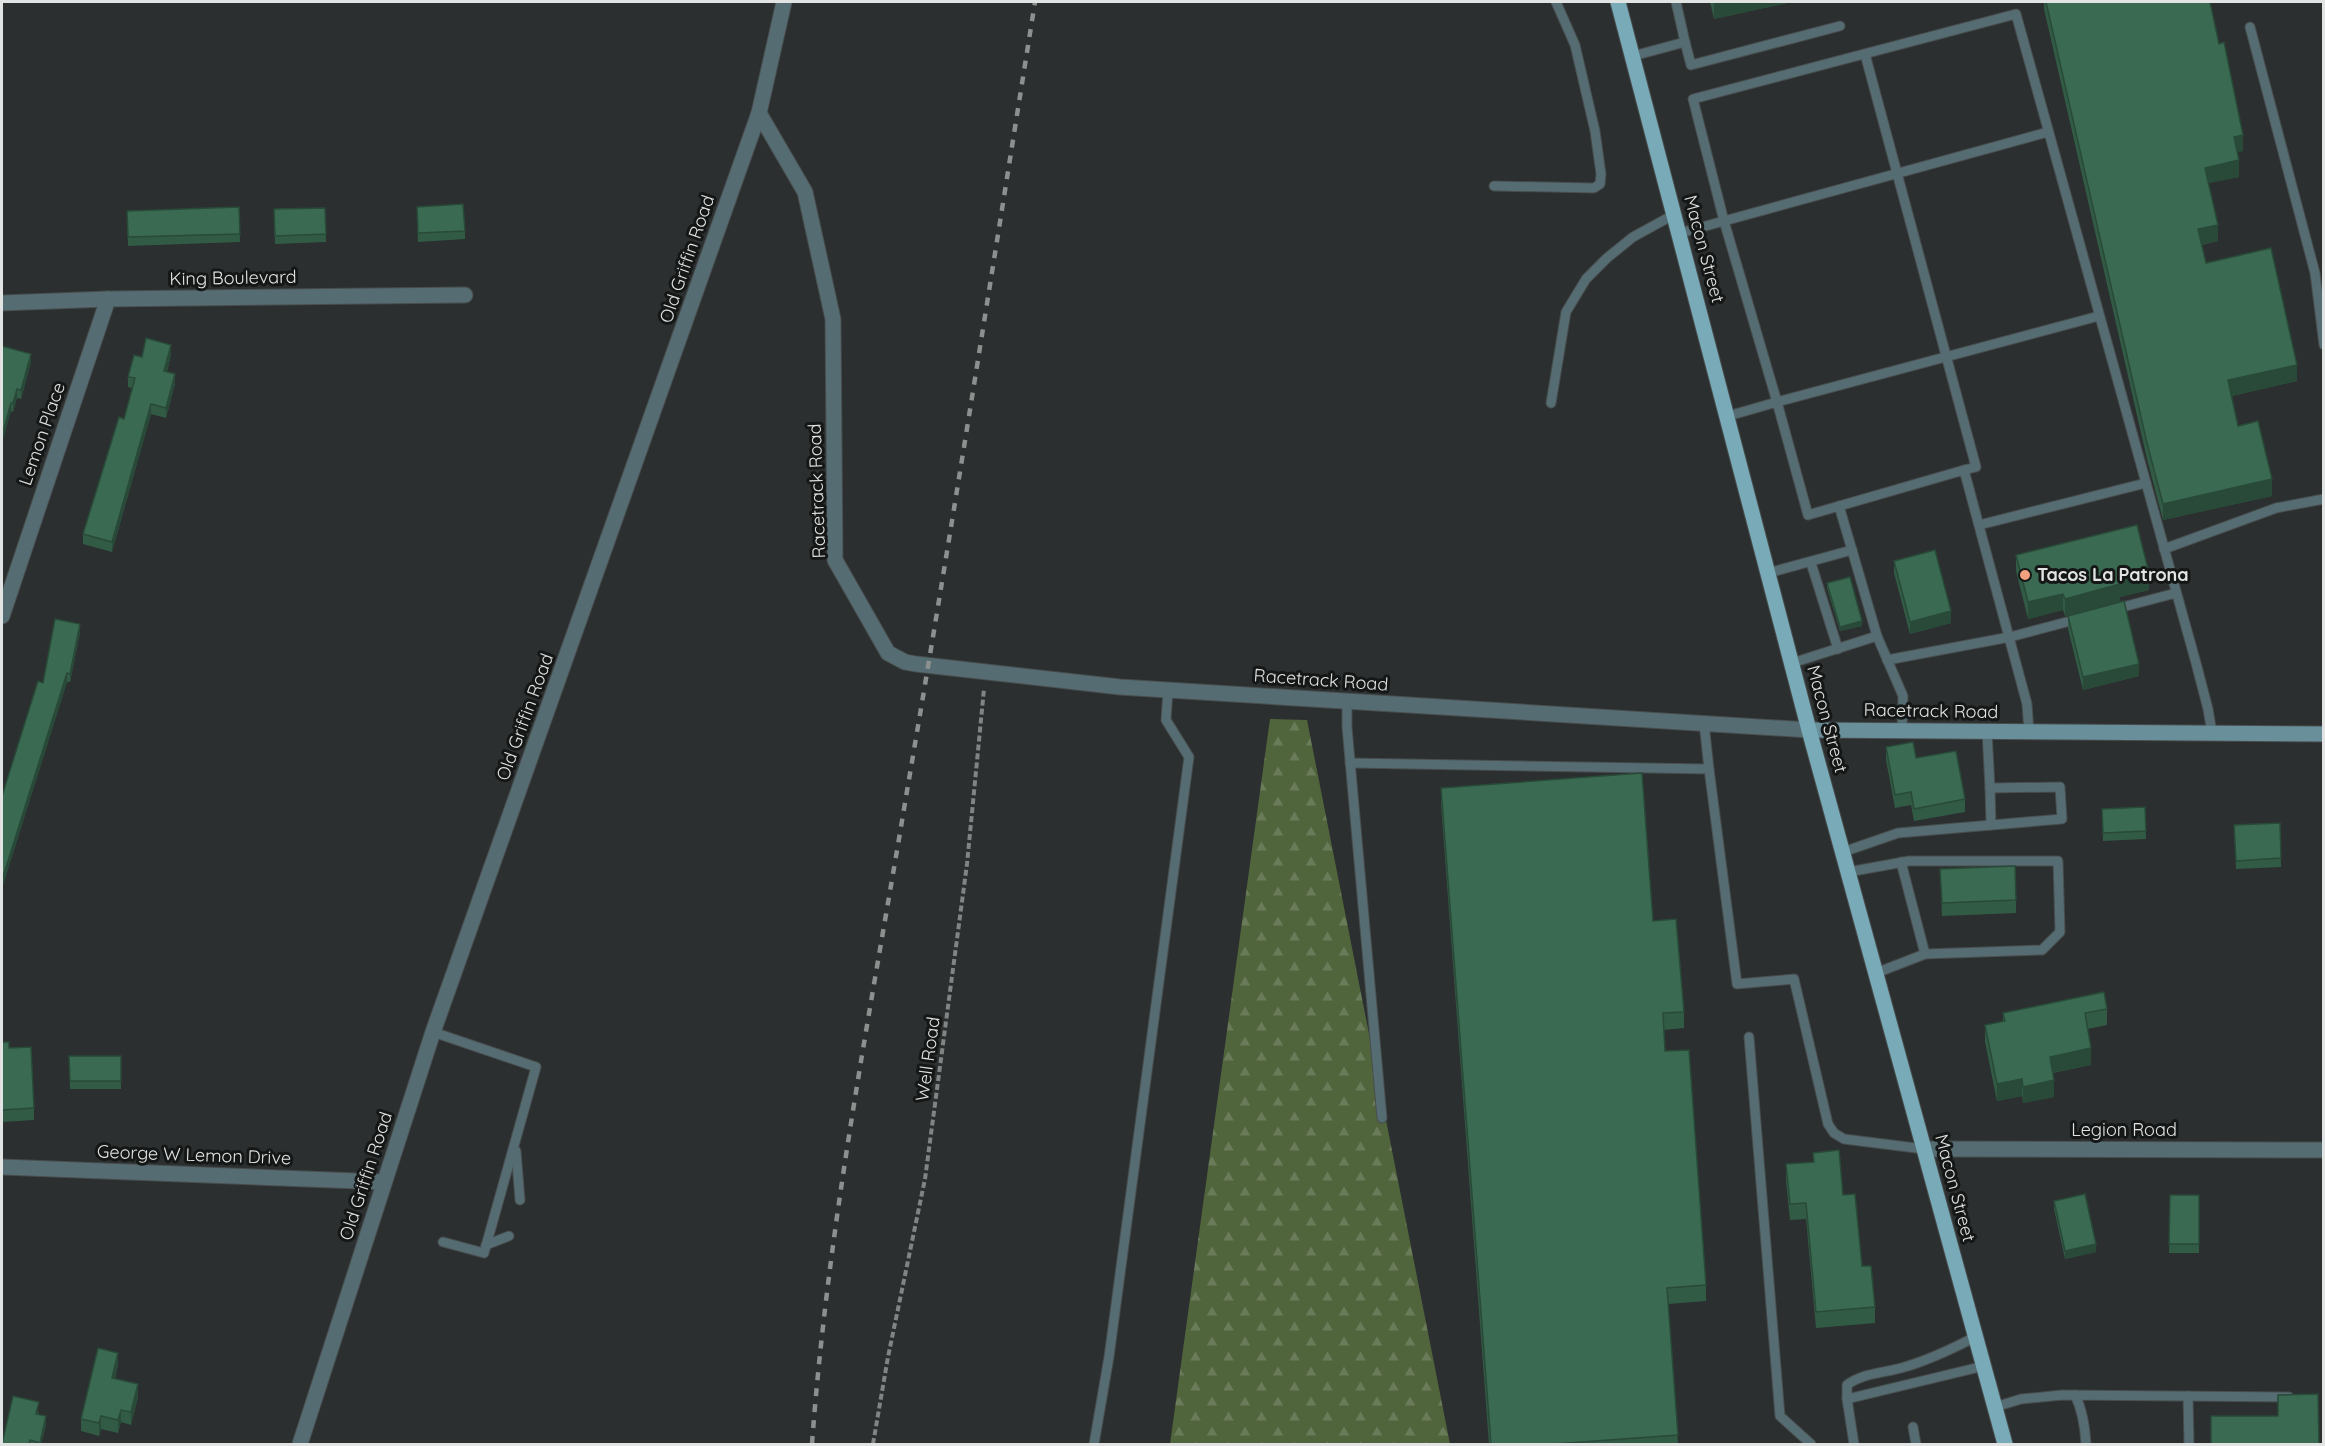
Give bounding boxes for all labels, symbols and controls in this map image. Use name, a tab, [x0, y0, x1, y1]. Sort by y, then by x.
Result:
street label: Old Griffin Road	[654, 192, 719, 326]
street label: Macon Street	[1679, 193, 1730, 305]
street label: King Boulevard	[169, 265, 297, 290]
street label: Lemon Place	[13, 379, 70, 488]
street label: Racetrack Road	[803, 423, 830, 559]
place label: Tacos La Patrona	[2037, 563, 2189, 586]
marker: Tacos La Patrona	[2018, 568, 2032, 582]
street label: Old Griffin Road	[491, 650, 558, 784]
street label: Racetrack Road	[1253, 663, 1389, 696]
street label: Macon Street	[1802, 663, 1853, 775]
street label: Racetrack Road	[1863, 698, 1999, 723]
street label: Well Road	[910, 1015, 945, 1103]
street label: Old Griffin Road	[334, 1109, 397, 1243]
street label: Legion Road	[2071, 1118, 2177, 1141]
street label: Macon Street	[1930, 1132, 1981, 1244]
street label: George W Lemon Drive	[97, 1140, 291, 1169]

